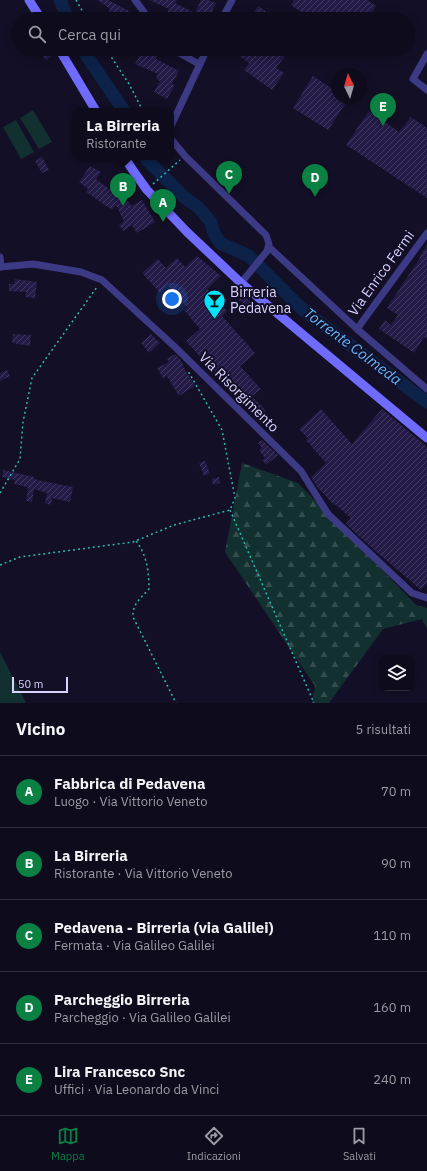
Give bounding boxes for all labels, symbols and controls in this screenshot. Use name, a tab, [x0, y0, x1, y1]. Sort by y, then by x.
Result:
search box	[12, 12, 415, 56]
icon: search	[26, 23, 48, 45]
text: Cerca qui	[58, 25, 121, 44]
north arrow	[331, 68, 367, 104]
pin: E	[370, 93, 396, 126]
popup	[72, 108, 174, 160]
text: La Birreria	[86, 116, 160, 135]
text: Ristorante	[86, 135, 146, 152]
pin: C	[216, 161, 242, 194]
pin: D	[302, 164, 328, 197]
pin: B	[110, 173, 136, 206]
pin: A	[150, 189, 176, 222]
street label: Via Enrico Fermi	[344, 227, 418, 319]
place label: Birreria Pedavena	[230, 283, 292, 317]
bar icon: Birreria Pedavena	[201, 287, 227, 320]
your location	[162, 289, 182, 309]
water label: Torrente Colmeda	[300, 303, 406, 389]
street label: Via Risorgimento	[195, 348, 283, 436]
map controls	[379, 655, 415, 691]
button: layers	[379, 655, 415, 691]
scale bar	[12, 675, 68, 694]
text: 50 m	[18, 677, 43, 691]
text: Vicino	[16, 718, 65, 740]
text: 5 risultati	[356, 721, 411, 738]
text: Fabbrica di Pedavena	[54, 774, 205, 793]
text: A	[25, 783, 33, 800]
text: 70 m	[381, 783, 411, 800]
text: Luogo · Via Vittorio Veneto	[54, 793, 207, 810]
text: La Birreria	[54, 846, 128, 865]
text: B	[25, 855, 33, 872]
text: 90 m	[381, 855, 411, 872]
text: Ristorante · Via Vittorio Veneto	[54, 865, 233, 882]
text: Pedavena - Birreria (via Galilei)	[54, 918, 274, 937]
text: C	[25, 927, 33, 944]
text: 110 m	[373, 927, 411, 944]
text: Fermata · Via Galileo Galilei	[54, 937, 215, 954]
text: Parcheggio Birreria	[54, 990, 190, 1009]
text: D	[24, 999, 34, 1016]
text: 160 m	[373, 999, 411, 1016]
text: Parcheggio · Via Galileo Galilei	[54, 1009, 231, 1026]
text: Lira Francesco Snc	[54, 1062, 185, 1081]
text: E	[25, 1071, 33, 1088]
text: 240 m	[373, 1071, 411, 1088]
text: Uffici · Via Leonardo da Vinci	[54, 1081, 219, 1098]
tab: Mappa	[51, 1125, 85, 1163]
tab: Indicazioni	[187, 1125, 241, 1163]
tab: Salvati	[343, 1125, 376, 1163]

